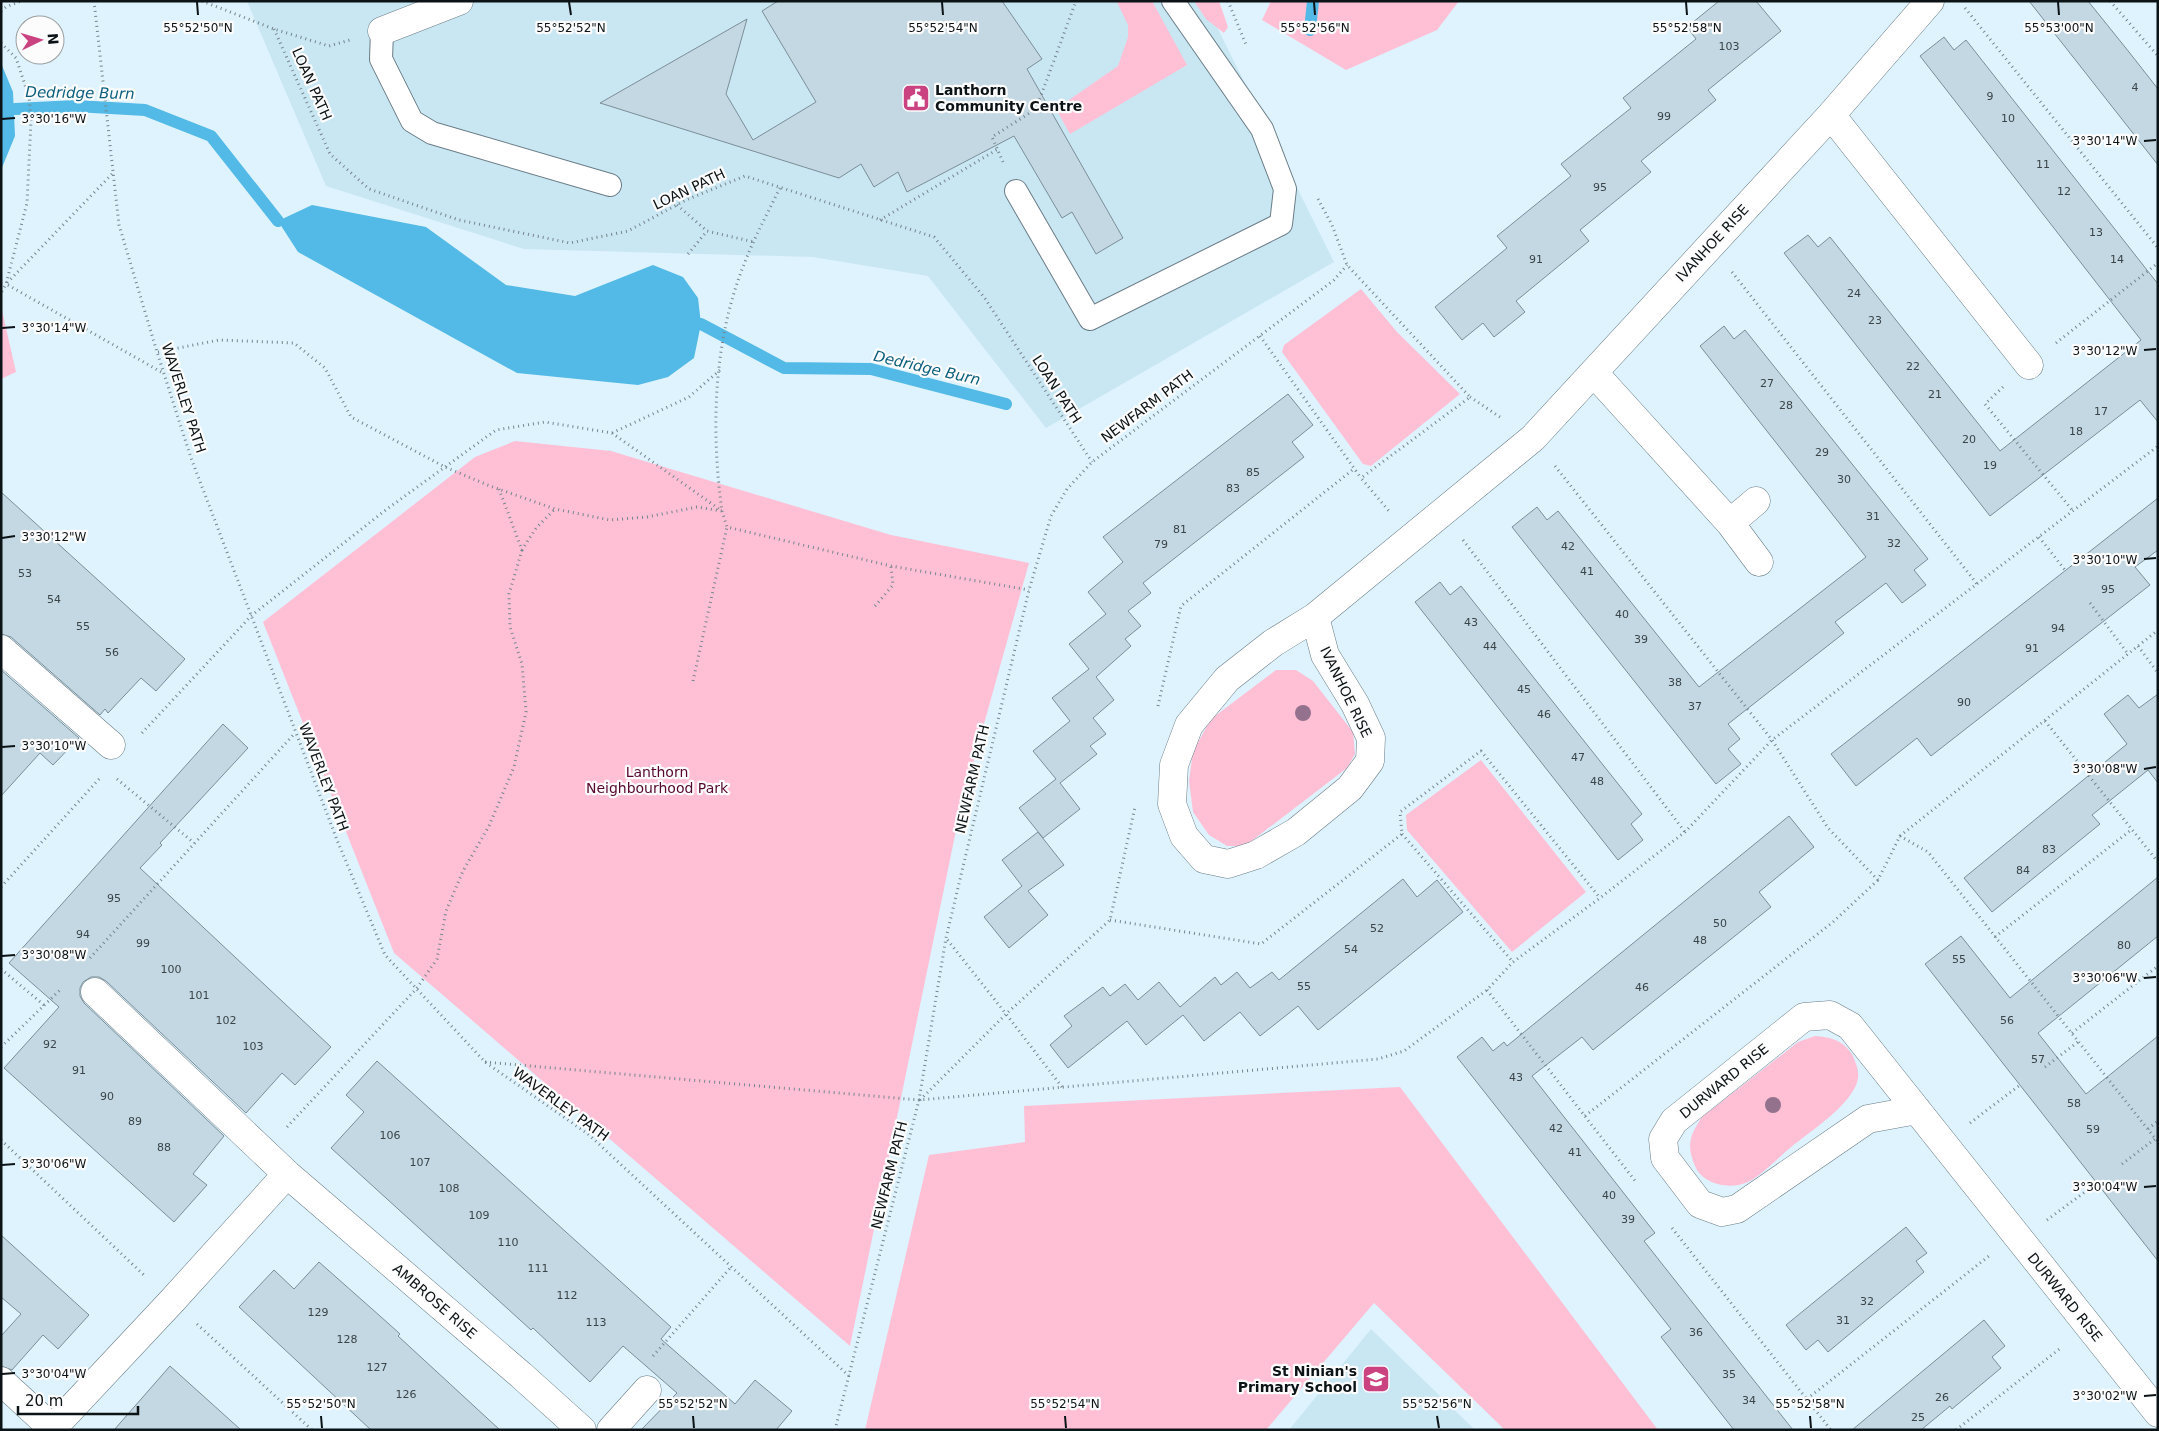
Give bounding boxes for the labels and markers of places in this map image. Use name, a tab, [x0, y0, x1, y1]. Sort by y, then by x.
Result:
place label: Lanthorn Community Centre	[935, 82, 1082, 114]
public building icon: Lanthorn Community Centre	[901, 83, 931, 113]
place label: St Ninian's Primary School	[1238, 1363, 1357, 1395]
school or university icon: St Ninian's Primary School	[1361, 1364, 1391, 1394]

